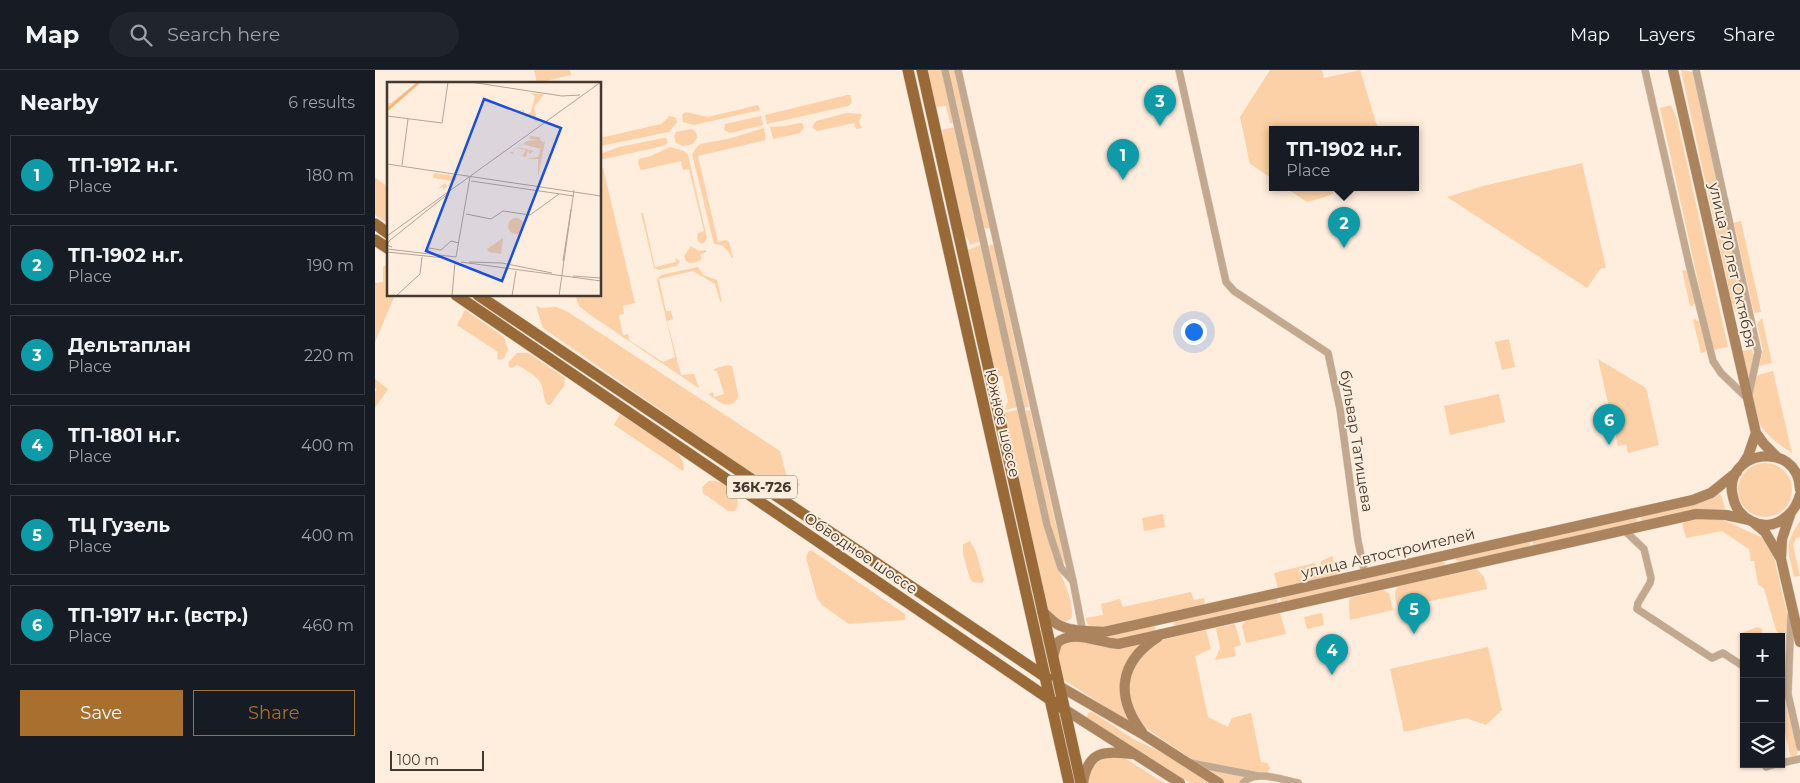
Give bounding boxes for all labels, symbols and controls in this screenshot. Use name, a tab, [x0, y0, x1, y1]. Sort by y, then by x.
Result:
search box	[109, 12, 459, 57]
text: Map	[25, 20, 79, 49]
icon: search	[127, 21, 155, 49]
text: Search here	[167, 23, 280, 46]
text: Map	[1570, 24, 1610, 46]
text: Layers	[1638, 24, 1695, 46]
text: Share	[1723, 24, 1775, 46]
inset map	[387, 82, 601, 296]
pin: 3	[1144, 85, 1176, 126]
text: Nearby	[20, 90, 99, 115]
text: 6 results	[288, 93, 355, 112]
popup	[1269, 126, 1419, 191]
text: ТП-1902 н.г.	[1286, 138, 1402, 161]
pin: 1	[1107, 139, 1139, 180]
text: ТП-1912 н.г.	[68, 154, 178, 177]
text: Place	[1286, 161, 1330, 180]
text: 1	[34, 166, 40, 185]
text: 180 m	[306, 166, 354, 185]
text: Place	[68, 177, 112, 196]
street label: улица 70 лет Октября	[1705, 180, 1761, 349]
pin: 2	[1328, 207, 1360, 248]
text: ТП-1902 н.г.	[68, 244, 183, 267]
text: 2	[32, 256, 42, 275]
text: 190 m	[307, 256, 354, 275]
text: Place	[68, 267, 112, 286]
your location	[1181, 319, 1207, 345]
text: Дельтаплан	[68, 334, 191, 357]
text: 3	[32, 346, 42, 365]
text: 220 m	[304, 346, 354, 365]
text: Place	[68, 357, 112, 376]
street label: Южное шоссе	[981, 367, 1025, 479]
street label: бульвар Татищева	[1336, 369, 1378, 513]
pin: 6	[1593, 404, 1625, 445]
text: ТП-1801 н.г.	[68, 424, 180, 447]
text: 4	[31, 436, 43, 455]
text: 400 m	[301, 436, 354, 455]
text: Place	[68, 447, 112, 466]
road number: 36К-726	[727, 476, 797, 498]
street label: Обводное шоссе	[800, 508, 922, 598]
text: ТЦ Гузель	[68, 514, 170, 537]
street label: улица Автостроителей	[1298, 524, 1477, 582]
text: 5	[32, 526, 42, 545]
text: 400 m	[301, 526, 354, 545]
text: Place	[68, 537, 112, 556]
pin: 5	[1398, 593, 1430, 634]
text: ТП-1917 н.г. (встр.)	[68, 604, 249, 627]
text: 6	[32, 616, 42, 635]
text: 460 m	[302, 616, 354, 635]
text: Place	[68, 627, 112, 646]
map controls	[1740, 633, 1785, 768]
button: +	[1740, 633, 1785, 678]
pin: 4	[1316, 634, 1348, 675]
button: −	[1740, 678, 1785, 723]
button: Save	[20, 690, 183, 736]
button: Share	[193, 690, 355, 736]
button: layers	[1740, 723, 1785, 768]
scale bar	[390, 748, 484, 771]
text: 100 m	[397, 751, 439, 769]

